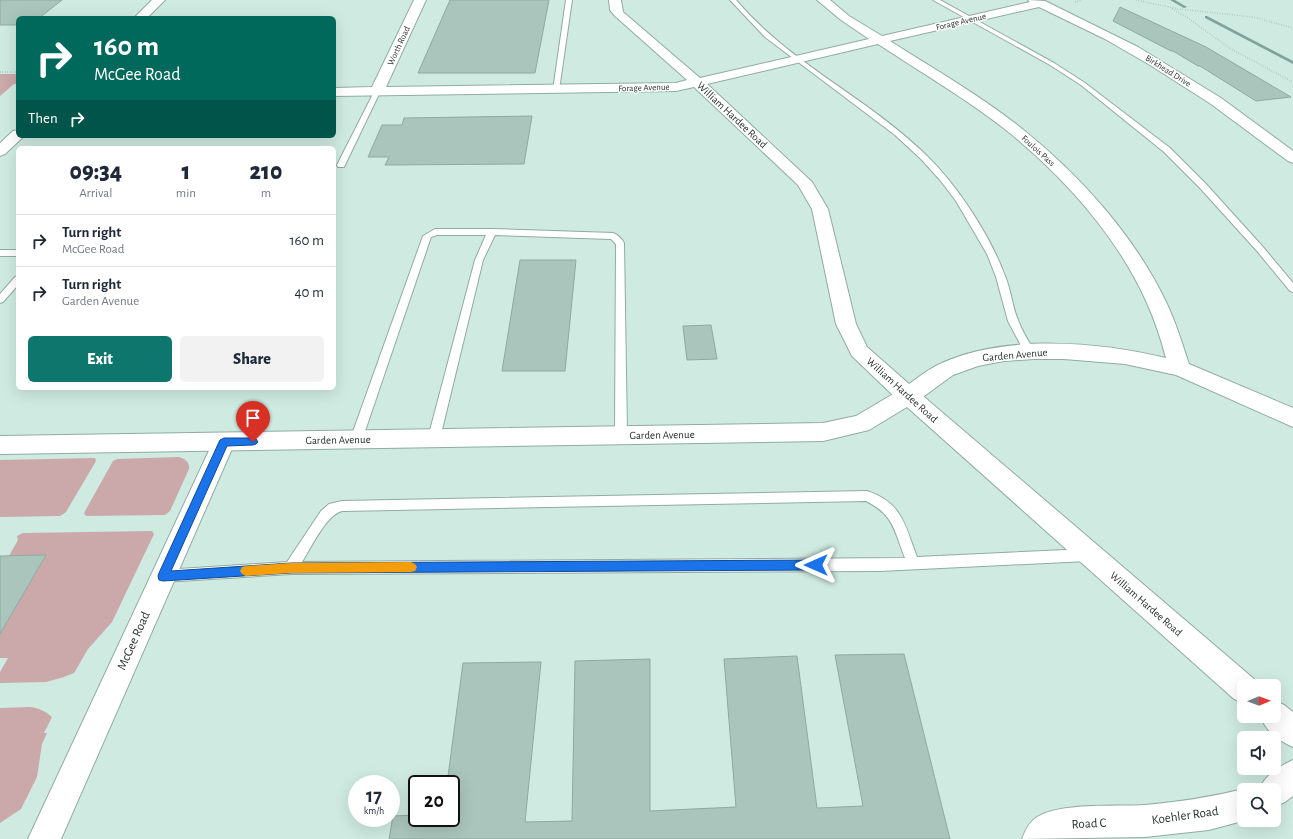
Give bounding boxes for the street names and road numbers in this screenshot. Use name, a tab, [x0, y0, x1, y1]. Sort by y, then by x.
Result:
street label: Forage Avenue	[935, 12, 987, 32]
street label: Worth Road	[386, 25, 412, 67]
street label: Birkhead Drive	[1144, 53, 1192, 89]
street label: William Hardee Road	[695, 80, 769, 150]
street label: Forage Avenue	[618, 83, 670, 93]
street label: Foulois Pass	[1020, 134, 1056, 168]
street label: Garden Avenue	[982, 347, 1048, 363]
street label: William Hardee Road	[864, 355, 940, 425]
street label: Garden Avenue	[629, 429, 695, 441]
street label: Garden Avenue	[305, 434, 371, 446]
street label: William Hardee Road	[1108, 570, 1184, 638]
street label: McGee Road	[115, 610, 153, 672]
street label: Koehler Road	[1151, 805, 1220, 827]
street label: Road C	[1071, 817, 1107, 831]

